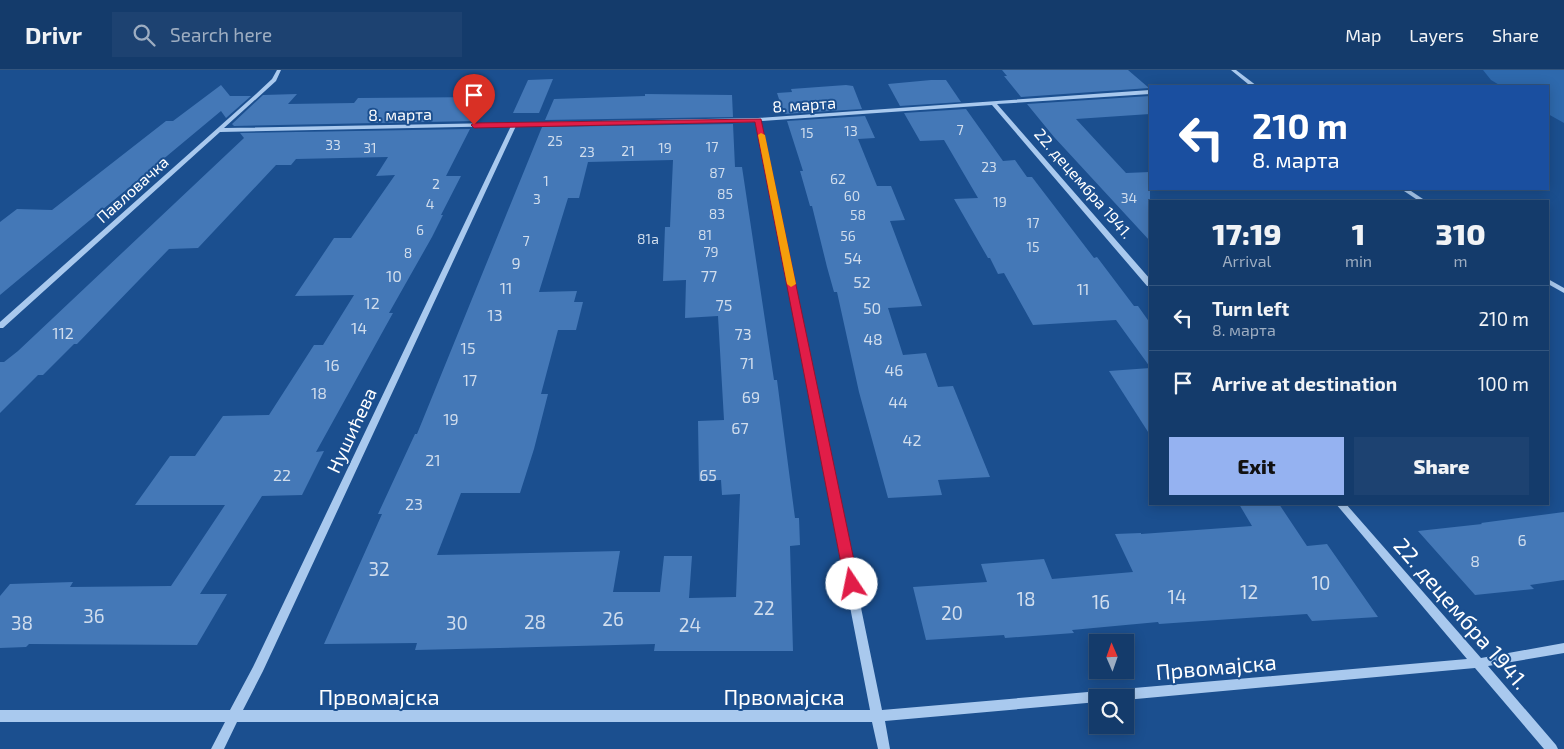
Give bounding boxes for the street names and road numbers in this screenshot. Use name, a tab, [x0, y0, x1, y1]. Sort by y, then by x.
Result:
street label: 8. марта	[772, 92, 836, 116]
street label: 8. марта	[368, 104, 432, 124]
street label: 22. децембра 1941.	[1031, 124, 1137, 242]
street label: Павловачка	[92, 152, 172, 226]
street label: Нушићева	[321, 384, 382, 477]
street label: 22. децембра 1941.	[1389, 532, 1535, 694]
street label: Првомајска	[1155, 648, 1278, 685]
street label: Првомајска	[318, 683, 440, 710]
street label: Првомајска	[723, 683, 845, 710]

